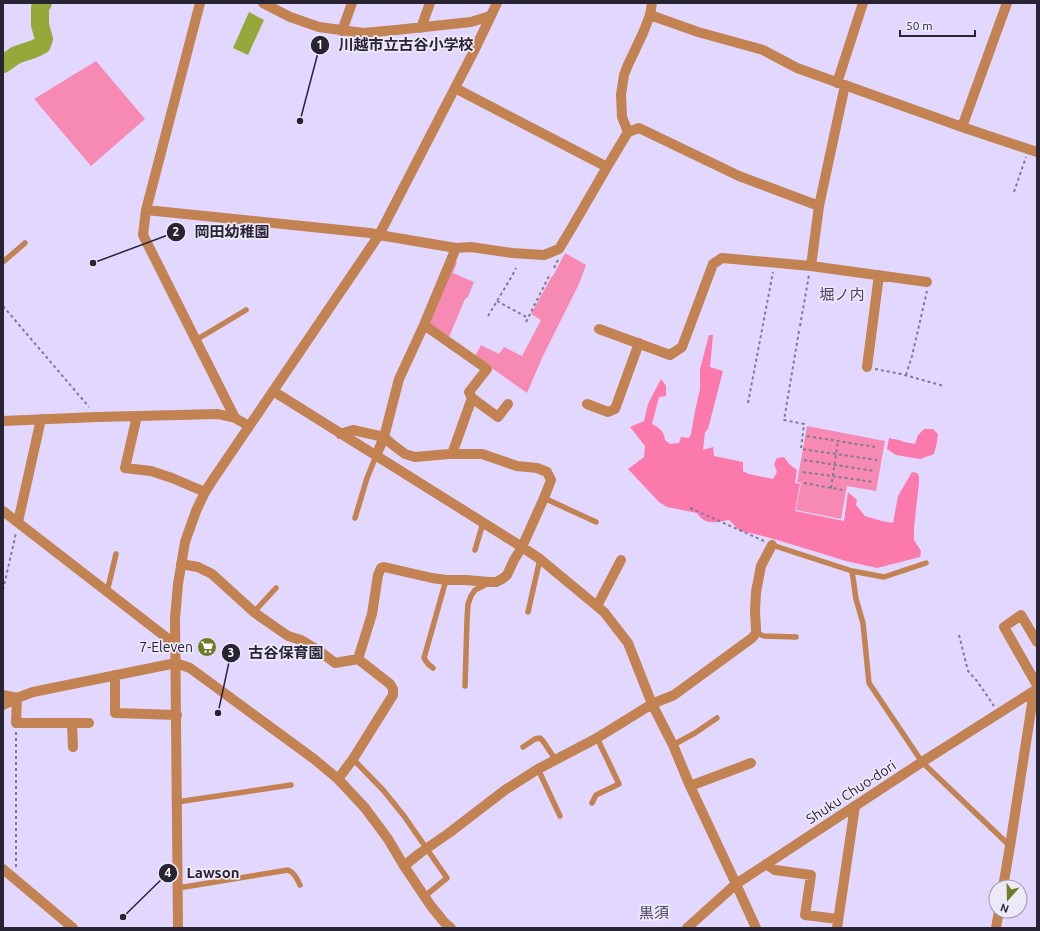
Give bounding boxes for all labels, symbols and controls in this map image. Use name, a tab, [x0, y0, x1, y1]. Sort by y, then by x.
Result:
scale bar	[900, 12, 975, 38]
text: 50 m	[906, 19, 933, 32]
callout: 川越市立古谷小学校	[310, 31, 481, 58]
text: 川越市立古谷小学校	[338, 36, 474, 53]
text: 1	[317, 38, 323, 51]
callout: 岡田幼稚園	[166, 219, 277, 246]
text: 岡田幼稚園	[194, 223, 270, 240]
text: 2	[173, 225, 180, 238]
district label: 堀ノ内	[819, 286, 865, 303]
supermarket icon: 7-Eleven	[196, 636, 218, 658]
place label: 7-Eleven	[139, 639, 193, 655]
callout: 古谷保育園	[221, 639, 332, 666]
text: 古谷保育園	[248, 644, 324, 661]
text: 3	[228, 646, 234, 659]
street label: Shuku Chuo-dori	[803, 757, 899, 827]
callout: Lawson	[158, 860, 247, 887]
text: Lawson	[186, 864, 240, 881]
text: 4	[165, 866, 172, 879]
north arrow	[988, 879, 1028, 919]
text: N	[999, 901, 1010, 915]
district label: 黒須	[639, 904, 669, 921]

